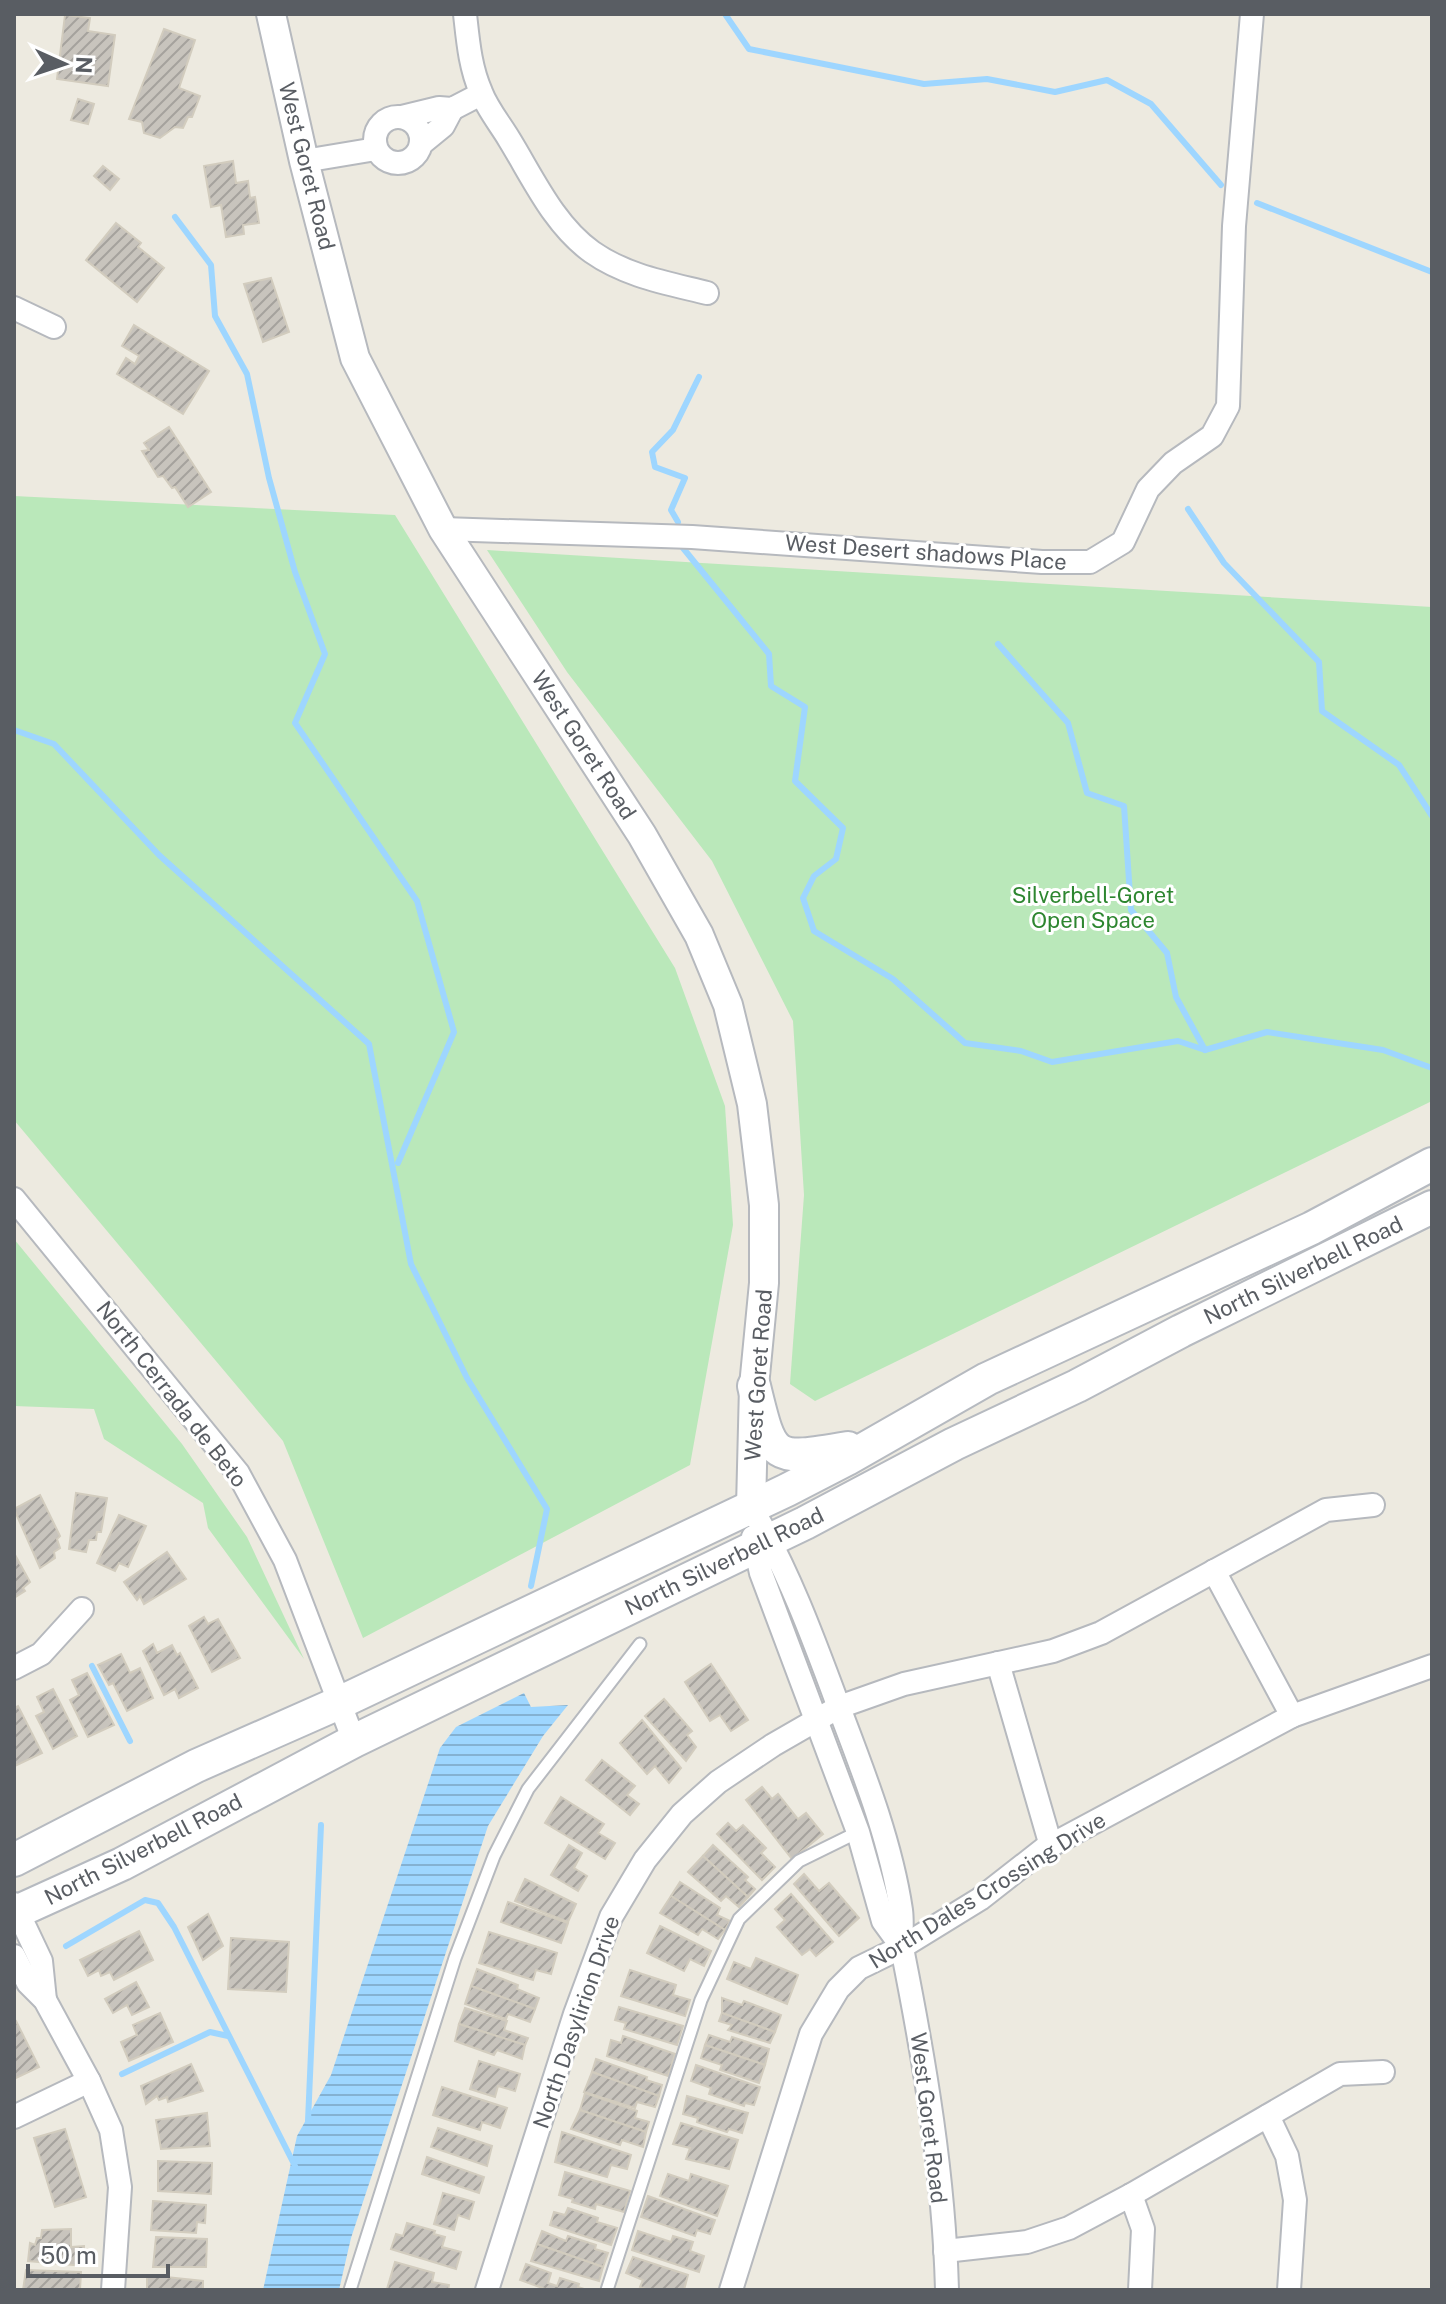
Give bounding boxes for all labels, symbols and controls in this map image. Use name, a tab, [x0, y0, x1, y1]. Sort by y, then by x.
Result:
north arrow	[24, 24, 104, 104]
text: N	[71, 56, 97, 74]
street label: West Goret Road	[274, 79, 340, 253]
street label: West Desert shadows Place	[784, 529, 1068, 575]
street label: West Goret Road	[526, 666, 642, 824]
park label: Silverbell-Goret Open Space	[1012, 882, 1174, 933]
street label: North Silverbell Road	[1199, 1210, 1407, 1330]
street label: West Goret Road	[739, 1288, 777, 1462]
street label: North Cerrada de Beto	[91, 1296, 253, 1492]
street label: North Silverbell Road	[620, 1501, 828, 1621]
street label: North Silverbell Road	[40, 1788, 246, 1910]
street label: North Dales Crossing Drive	[864, 1806, 1110, 1974]
street label: North Dasylirion Drive	[527, 1912, 625, 2132]
street label: West Goret Road	[906, 2031, 952, 2205]
scale bar	[28, 2228, 168, 2278]
text: 50 m	[40, 2241, 97, 2269]

